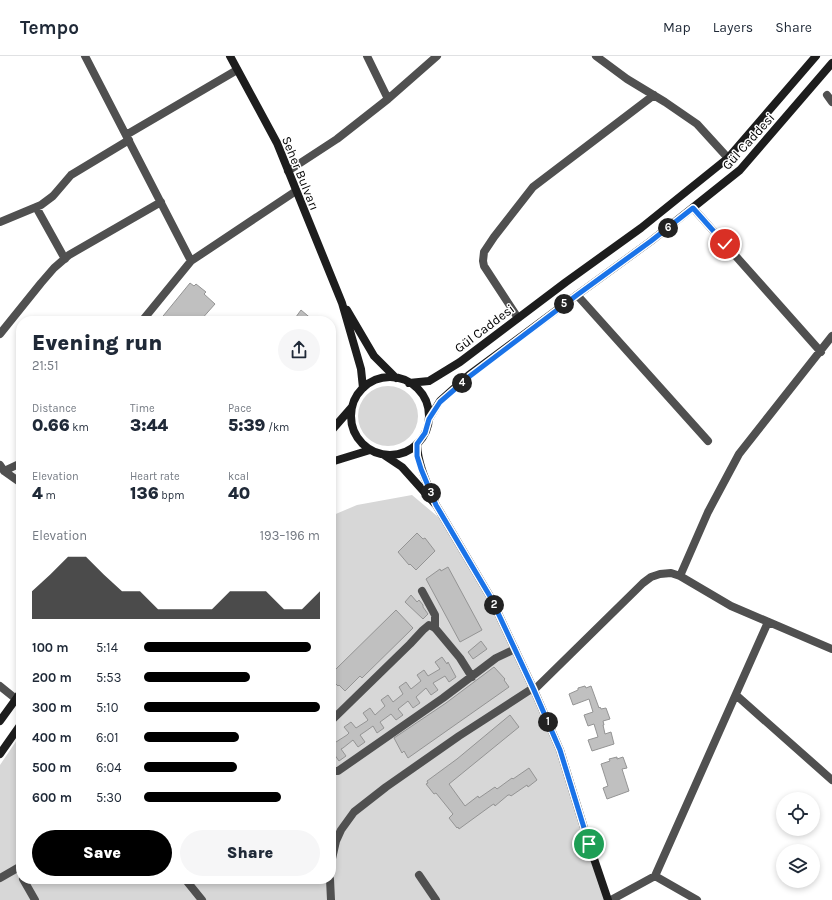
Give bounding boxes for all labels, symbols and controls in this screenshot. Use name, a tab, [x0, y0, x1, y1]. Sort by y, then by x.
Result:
text: Tempo	[20, 17, 79, 39]
text: Map	[663, 19, 691, 36]
text: Layers	[713, 19, 753, 36]
text: Share	[775, 19, 812, 36]
street label: Gül Caddesi	[719, 110, 778, 173]
street label: Seher Bulvarı	[279, 134, 322, 212]
pin: 6	[658, 218, 678, 238]
text: 6	[665, 221, 671, 234]
pin	[708, 227, 742, 261]
icon: check	[714, 233, 736, 255]
pin: 5	[554, 294, 574, 314]
text: 5	[561, 297, 567, 310]
street label: Gül Caddesi	[451, 301, 517, 356]
button: share	[278, 329, 320, 371]
text: Evening run	[32, 330, 162, 356]
text: 21:51	[32, 358, 58, 373]
pin: 4	[452, 373, 472, 393]
text: 4	[459, 376, 465, 389]
text: Distance	[32, 402, 76, 415]
text: Time	[130, 402, 155, 415]
text: Pace	[228, 402, 251, 415]
text: 0.66	[32, 415, 70, 435]
text: 3:44	[130, 415, 168, 435]
text: 5:39	[228, 415, 266, 435]
text: km	[70, 421, 89, 434]
text: /km	[266, 421, 289, 434]
text: Elevation	[32, 470, 79, 483]
text: Heart rate	[130, 470, 180, 483]
text: kcal	[228, 470, 249, 483]
text: 4	[32, 483, 43, 503]
text: 136	[130, 483, 159, 503]
text: 40	[228, 483, 250, 503]
pin: 3	[421, 483, 441, 503]
text: 3	[428, 486, 434, 499]
text: m	[43, 489, 56, 502]
text: bpm	[159, 489, 184, 502]
text: Elevation	[32, 528, 87, 543]
text: 193–196 m	[260, 528, 320, 543]
pin: 2	[484, 595, 504, 615]
text: 2	[491, 598, 497, 611]
text: 100 m	[32, 640, 69, 655]
text: 5:14	[96, 640, 118, 655]
text: 200 m	[32, 670, 72, 685]
text: 5:53	[96, 670, 121, 685]
text: 300 m	[32, 700, 72, 715]
text: 5:10	[96, 700, 118, 715]
pin: 1	[538, 712, 558, 732]
text: 1	[546, 715, 550, 728]
text: 400 m	[32, 730, 72, 745]
text: 6:01	[96, 730, 118, 745]
text: 500 m	[32, 760, 72, 775]
text: 6:04	[96, 760, 121, 775]
text: 600 m	[32, 790, 72, 805]
text: 5:30	[96, 790, 122, 805]
map controls	[776, 792, 820, 888]
button: locate	[776, 792, 820, 836]
pin	[572, 827, 606, 861]
button: Save	[32, 830, 172, 876]
button: Share	[180, 830, 320, 876]
icon: arrive	[578, 833, 600, 855]
button: layers	[776, 844, 820, 888]

